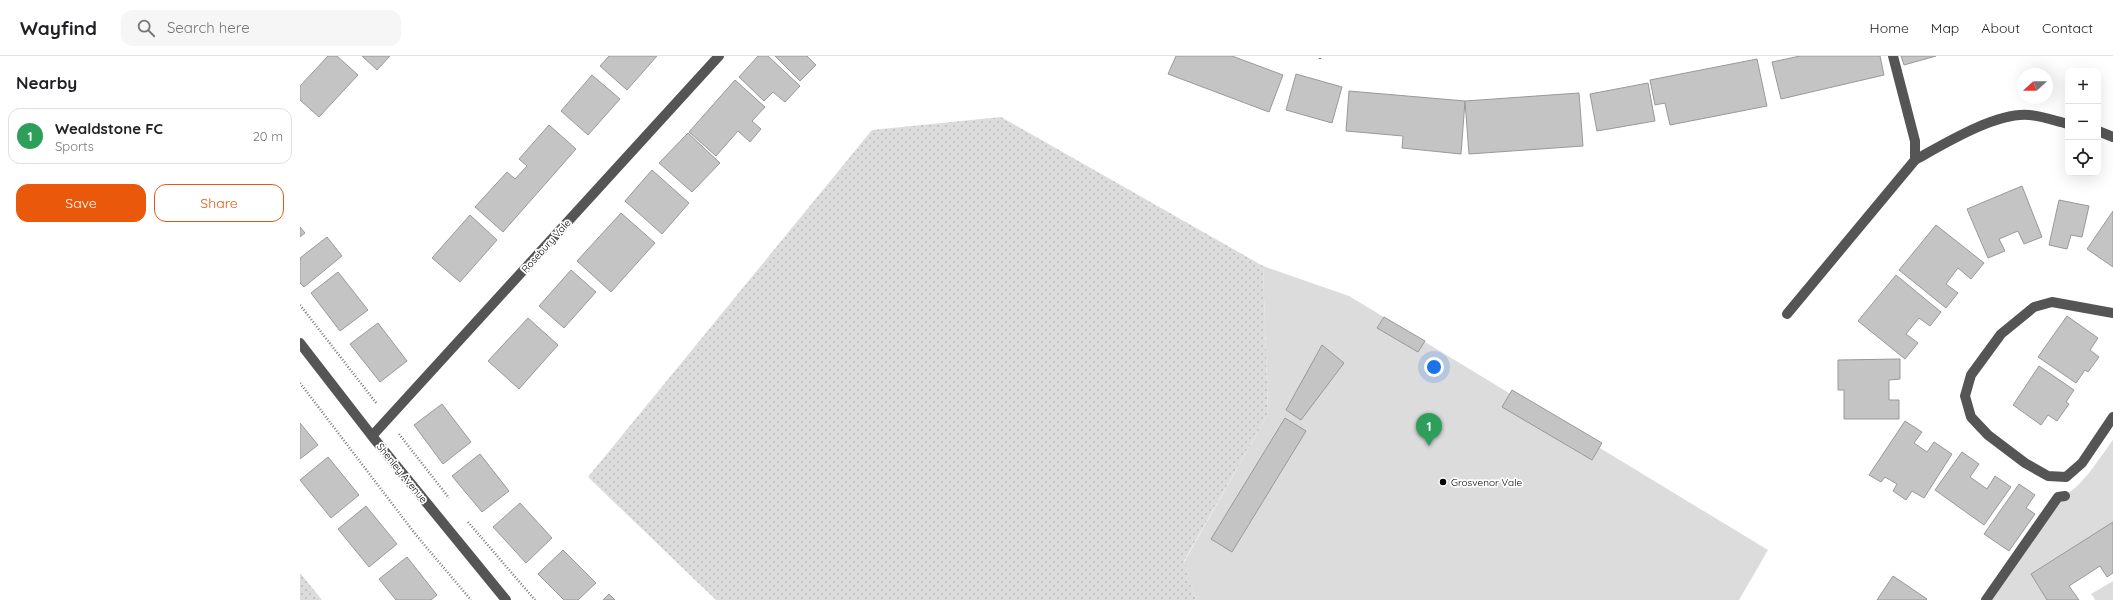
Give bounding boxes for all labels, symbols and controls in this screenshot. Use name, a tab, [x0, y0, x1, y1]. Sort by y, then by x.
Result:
search box	[121, 10, 401, 46]
text: Wayfind	[20, 16, 97, 40]
icon: search	[135, 17, 157, 39]
text: Search here	[167, 18, 250, 37]
text: Home	[1870, 19, 1909, 37]
text: Map	[1931, 19, 1959, 37]
text: About	[1981, 19, 2020, 37]
text: Contact	[2042, 19, 2093, 37]
north arrow	[2017, 68, 2053, 104]
map controls	[2065, 68, 2101, 176]
button: +	[2065, 68, 2101, 104]
text: Nearby	[16, 72, 77, 93]
button: −	[2065, 104, 2101, 140]
text: Wealdstone FC	[55, 119, 163, 138]
text: 1	[27, 128, 33, 144]
text: 20 m	[253, 128, 283, 144]
text: Sports	[55, 138, 94, 154]
button: locate	[2065, 140, 2101, 176]
button: Save	[16, 184, 146, 222]
button: Share	[154, 184, 284, 222]
street label: Rosebury Vale	[519, 216, 574, 275]
your location	[1424, 357, 1444, 377]
pin: 1	[1416, 413, 1442, 446]
street label: Shenley Avenue	[374, 440, 430, 506]
place label: Grosvenor Vale	[1451, 476, 1522, 489]
marker: Grosvenor Vale	[1438, 477, 1448, 487]

